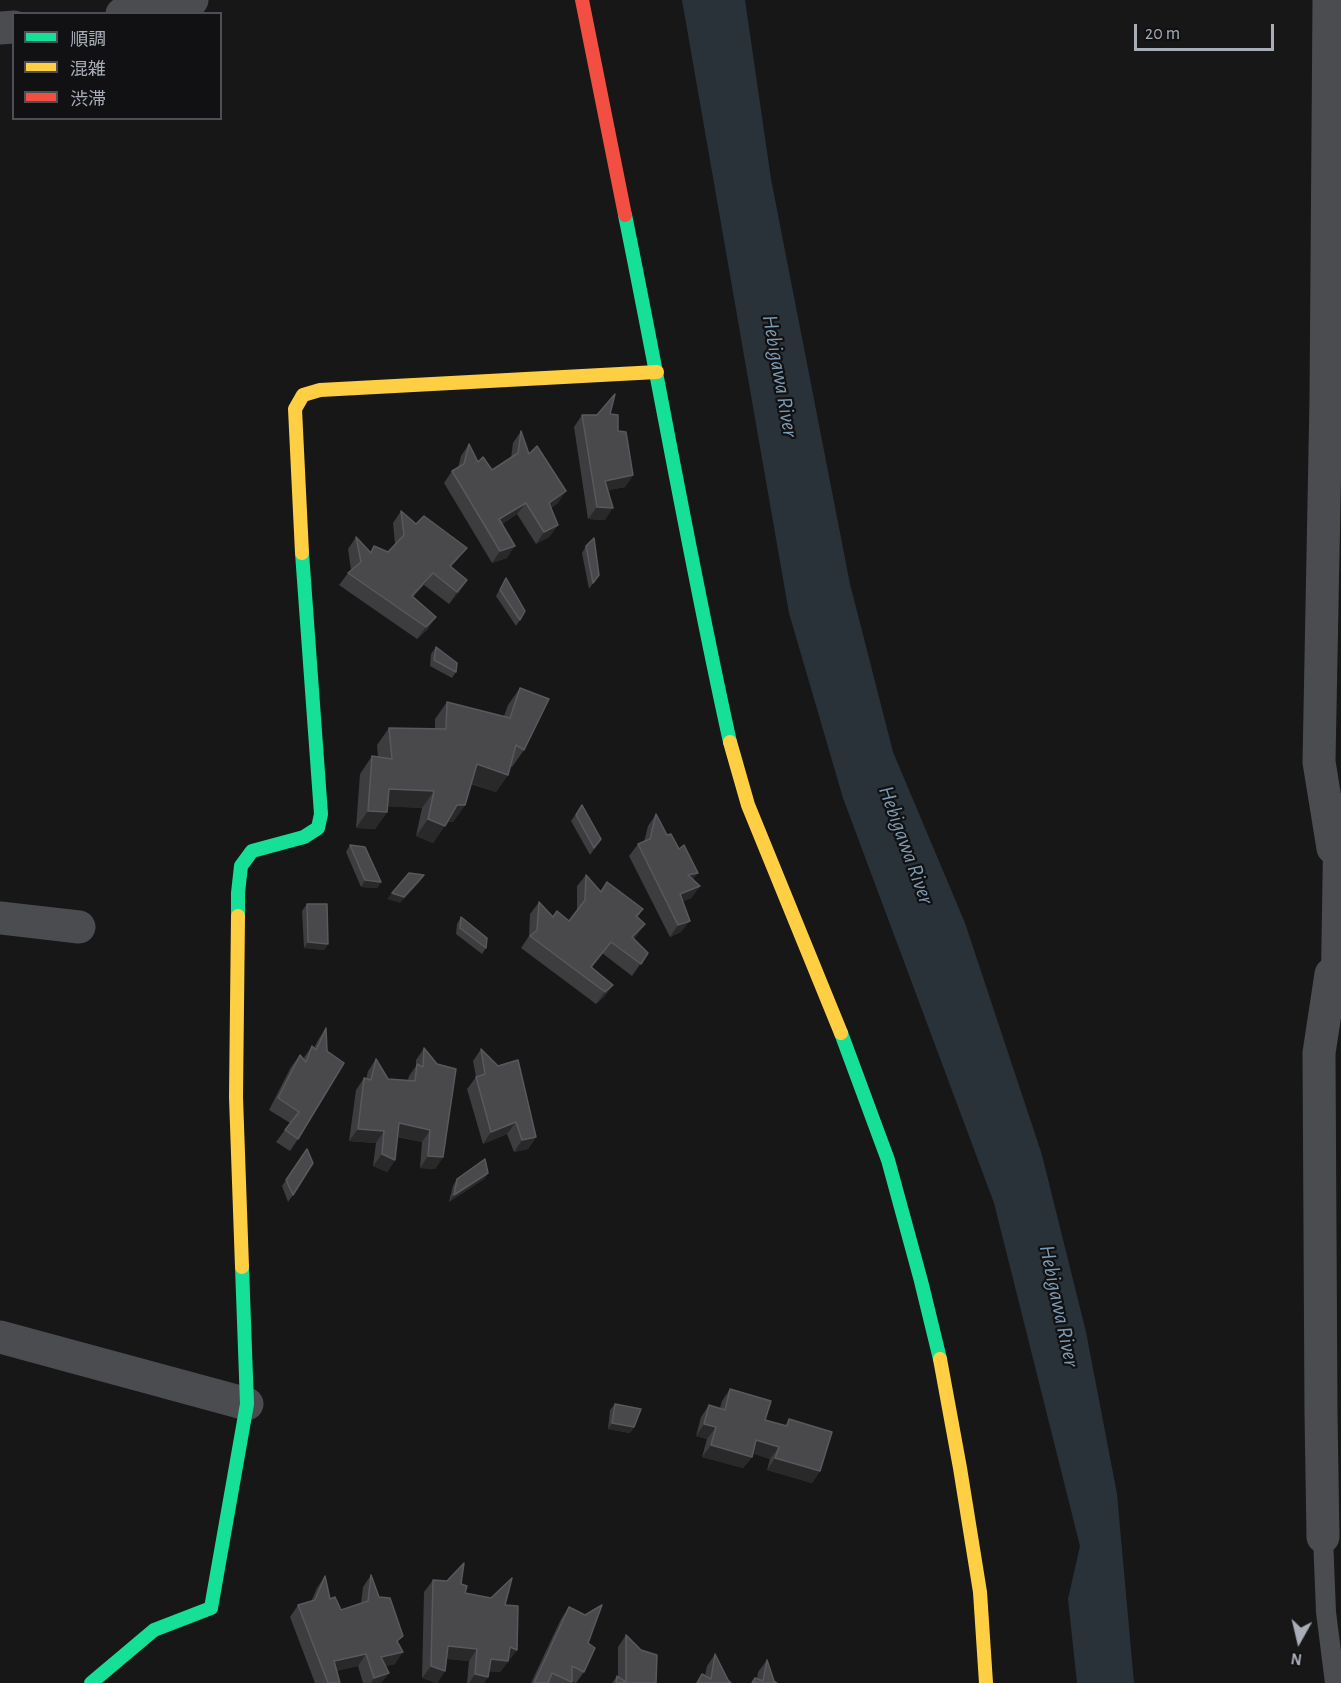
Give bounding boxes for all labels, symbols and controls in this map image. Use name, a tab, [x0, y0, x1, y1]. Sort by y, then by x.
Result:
legend	[12, 12, 222, 120]
scale bar	[1137, 12, 1276, 50]
text: 20 m	[1145, 25, 1180, 43]
text: 順調	[70, 31, 106, 49]
text: 混雑	[70, 61, 106, 79]
text: 渋滞	[70, 91, 106, 109]
water label: Hebigawa River	[756, 313, 804, 439]
water label: Hebigawa River	[872, 782, 940, 908]
water label: Hebigawa River	[1033, 1243, 1085, 1369]
north arrow	[1269, 1611, 1329, 1671]
text: N	[1290, 1650, 1303, 1668]

